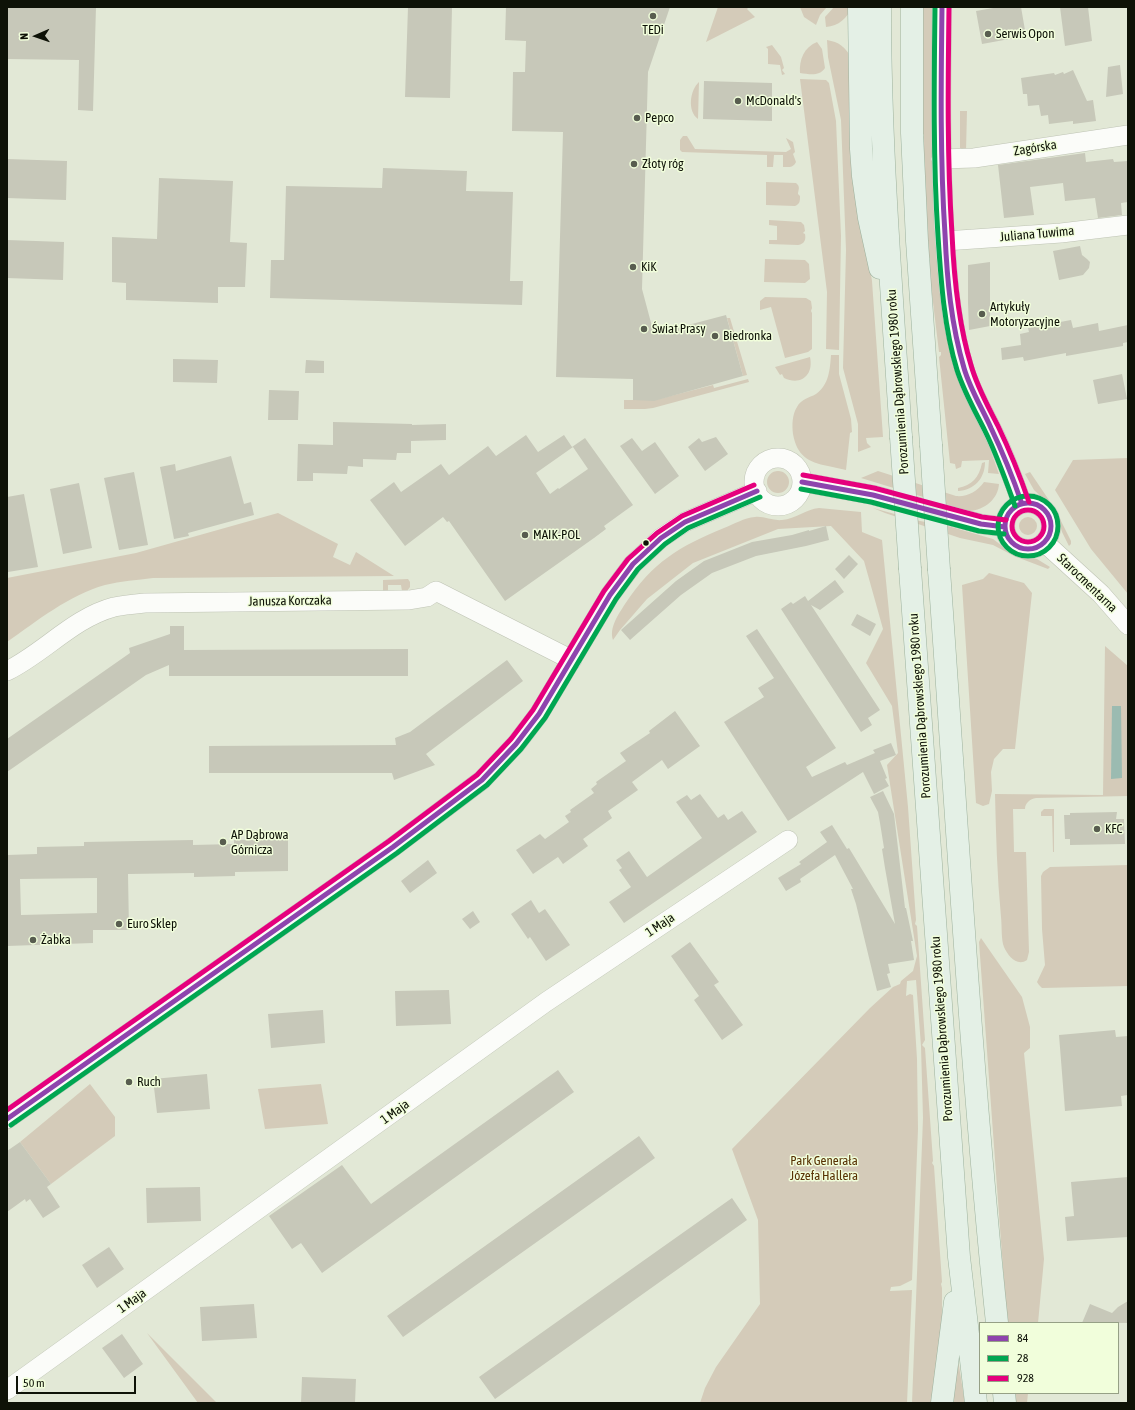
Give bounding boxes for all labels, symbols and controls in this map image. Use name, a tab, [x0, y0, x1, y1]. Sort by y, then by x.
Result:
marker: TEDi	[648, 11, 658, 21]
north arrow	[16, 16, 56, 56]
place label: TEDi	[642, 22, 664, 38]
place label: Serwis Opon	[996, 26, 1054, 42]
marker: Serwis Opon	[983, 29, 993, 39]
text: N	[18, 33, 30, 40]
place label: McDonald's	[746, 93, 801, 109]
marker: McDonald's	[733, 96, 743, 106]
place label: Pepco	[645, 110, 674, 126]
marker: Pepco	[632, 113, 642, 123]
street label: Zagórska	[1012, 137, 1058, 159]
place label: Złoty róg	[642, 156, 684, 172]
marker: Złoty róg	[629, 159, 639, 169]
street label: Juliana Tuwima	[999, 223, 1075, 245]
place label: KiK	[641, 259, 657, 275]
marker: KiK	[628, 262, 638, 272]
street label: Porozumienia Dąbrowskiego 1980 roku	[884, 289, 912, 475]
place label: Artykuły Motoryzacyjne	[990, 299, 1060, 330]
marker: Artykuły Motoryzacyjne	[977, 309, 987, 319]
place label: Świat Prasy	[652, 321, 706, 337]
marker: Świat Prasy	[639, 324, 649, 334]
place label: Biedronka	[723, 328, 772, 344]
marker: Biedronka	[710, 331, 720, 341]
place label: MAIK-POL	[533, 527, 580, 543]
marker: MAIK-POL	[520, 530, 530, 540]
unlabelled marker	[641, 538, 651, 548]
street label: Starocmentarna	[1054, 550, 1120, 616]
street label: Janusza Korczaka	[248, 592, 332, 610]
street label: Porozumienia Dąbrowskiego 1980 roku	[906, 613, 934, 799]
place label: KFC	[1105, 821, 1122, 837]
marker: KFC	[1092, 824, 1102, 834]
place label: AP Dąbrowa Górnicza	[231, 827, 288, 858]
marker: AP Dąbrowa Górnicza	[218, 837, 228, 847]
street label: 1 Maja	[643, 910, 677, 940]
place label: Euro Sklep	[127, 916, 177, 932]
marker: Euro Sklep	[114, 919, 124, 929]
place label: Żabka	[41, 932, 71, 948]
marker: Żabka	[28, 935, 38, 945]
street label: Porozumienia Dąbrowskiego 1980 roku	[928, 936, 956, 1122]
place label: Ruch	[137, 1074, 161, 1090]
marker: Ruch	[124, 1077, 134, 1087]
street label: 1 Maja	[378, 1096, 412, 1128]
park label: Park Generała Józefa Hallera	[790, 1153, 858, 1184]
street label: 1 Maja	[115, 1285, 149, 1317]
legend	[979, 1322, 1119, 1394]
text: 84	[1017, 1331, 1028, 1345]
text: 28	[1017, 1351, 1028, 1365]
scale bar	[18, 1368, 138, 1394]
text: 928	[1017, 1371, 1034, 1385]
text: 50 m	[23, 1376, 45, 1390]

